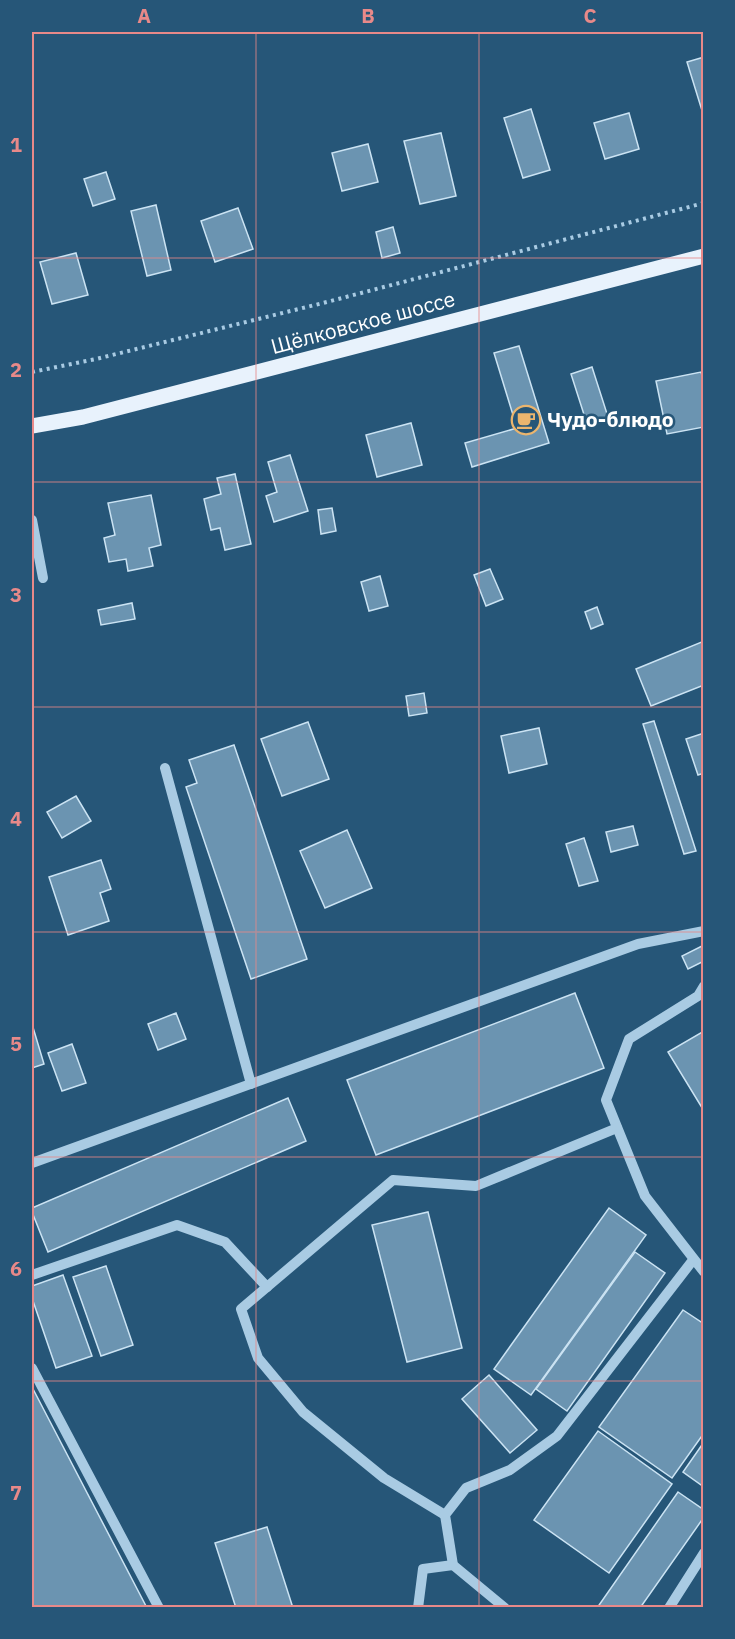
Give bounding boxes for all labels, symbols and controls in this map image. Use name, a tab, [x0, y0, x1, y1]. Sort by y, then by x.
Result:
text: A	[137, 2, 151, 29]
text: B	[361, 2, 375, 29]
text: C	[583, 2, 597, 29]
text: 1	[10, 131, 22, 158]
street label: Щёлковское шоссе	[267, 284, 458, 360]
text: 2	[10, 356, 22, 383]
cafe icon: Чудо-блюдо	[510, 404, 542, 436]
place label: Чудо-блюдо	[547, 405, 674, 433]
text: 3	[10, 581, 22, 608]
text: 4	[10, 805, 22, 832]
text: 5	[10, 1030, 22, 1057]
text: 6	[10, 1255, 22, 1282]
text: 7	[10, 1479, 22, 1506]

